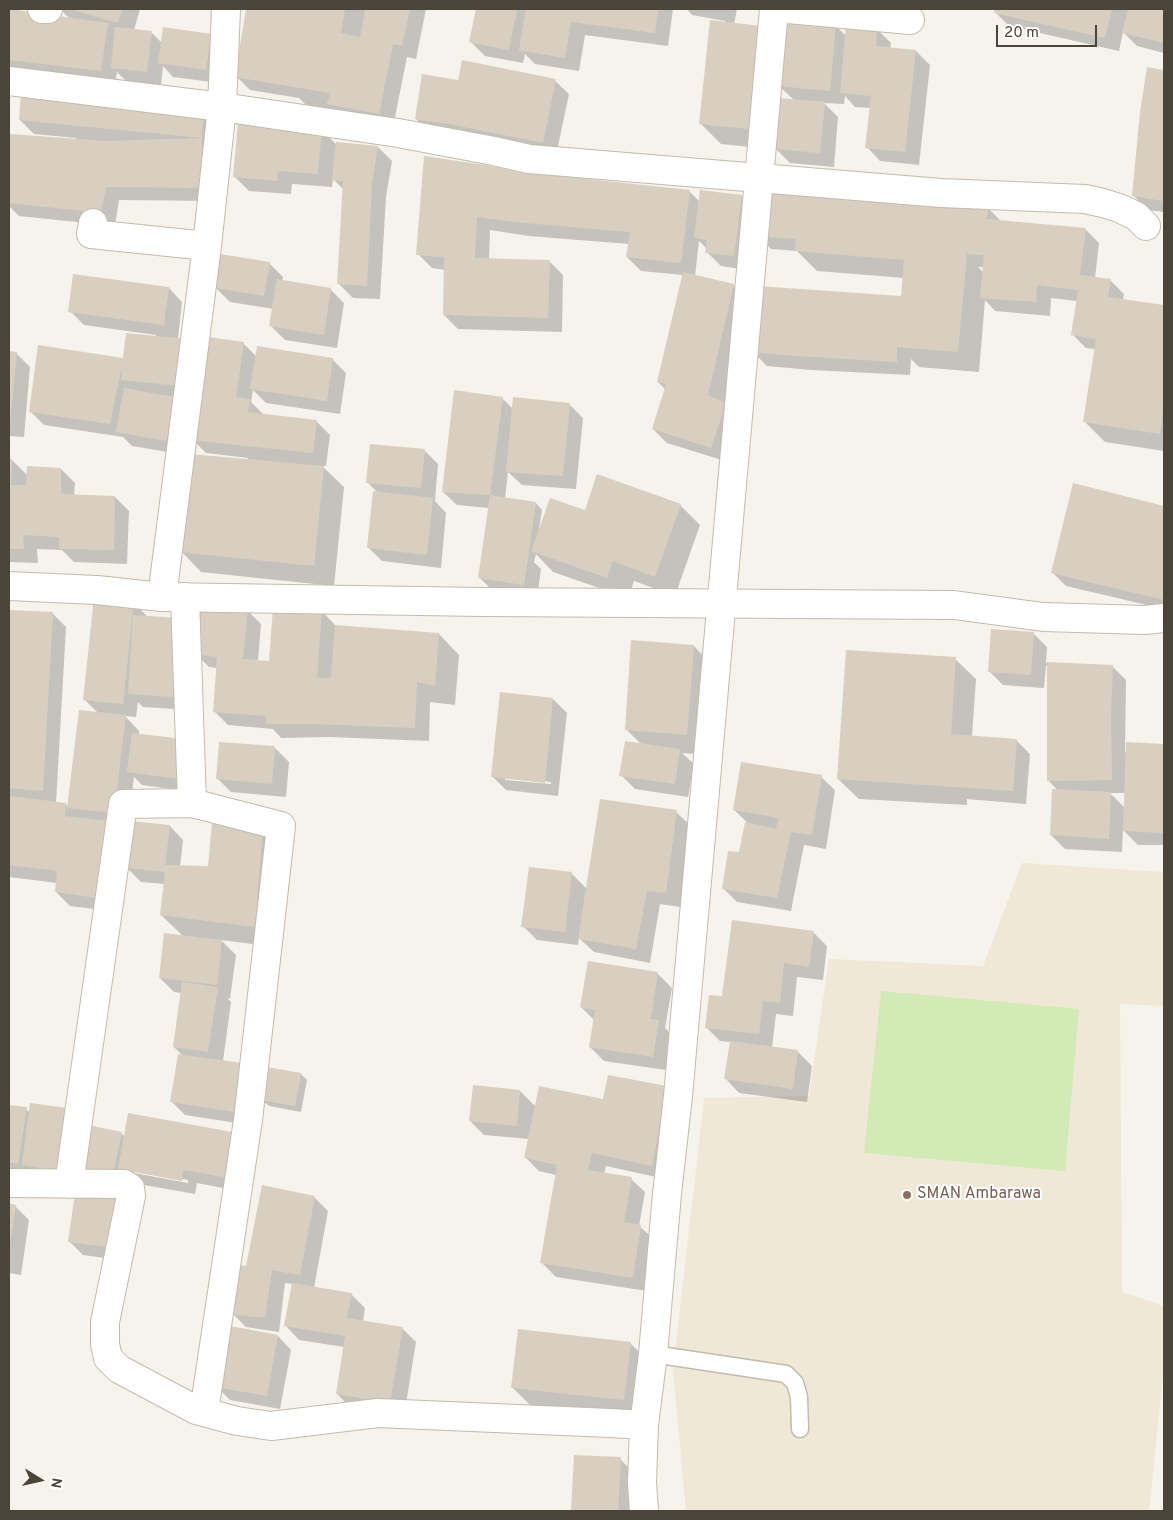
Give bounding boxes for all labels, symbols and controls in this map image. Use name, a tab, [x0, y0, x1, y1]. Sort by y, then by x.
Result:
scale bar	[998, 15, 1099, 47]
text: 20 m	[1004, 24, 1039, 43]
place label: SMAN Ambarawa	[917, 1185, 1041, 1205]
marker: SMAN Ambarawa	[901, 1189, 913, 1201]
north arrow	[15, 1455, 65, 1505]
text: N	[46, 1476, 65, 1489]

